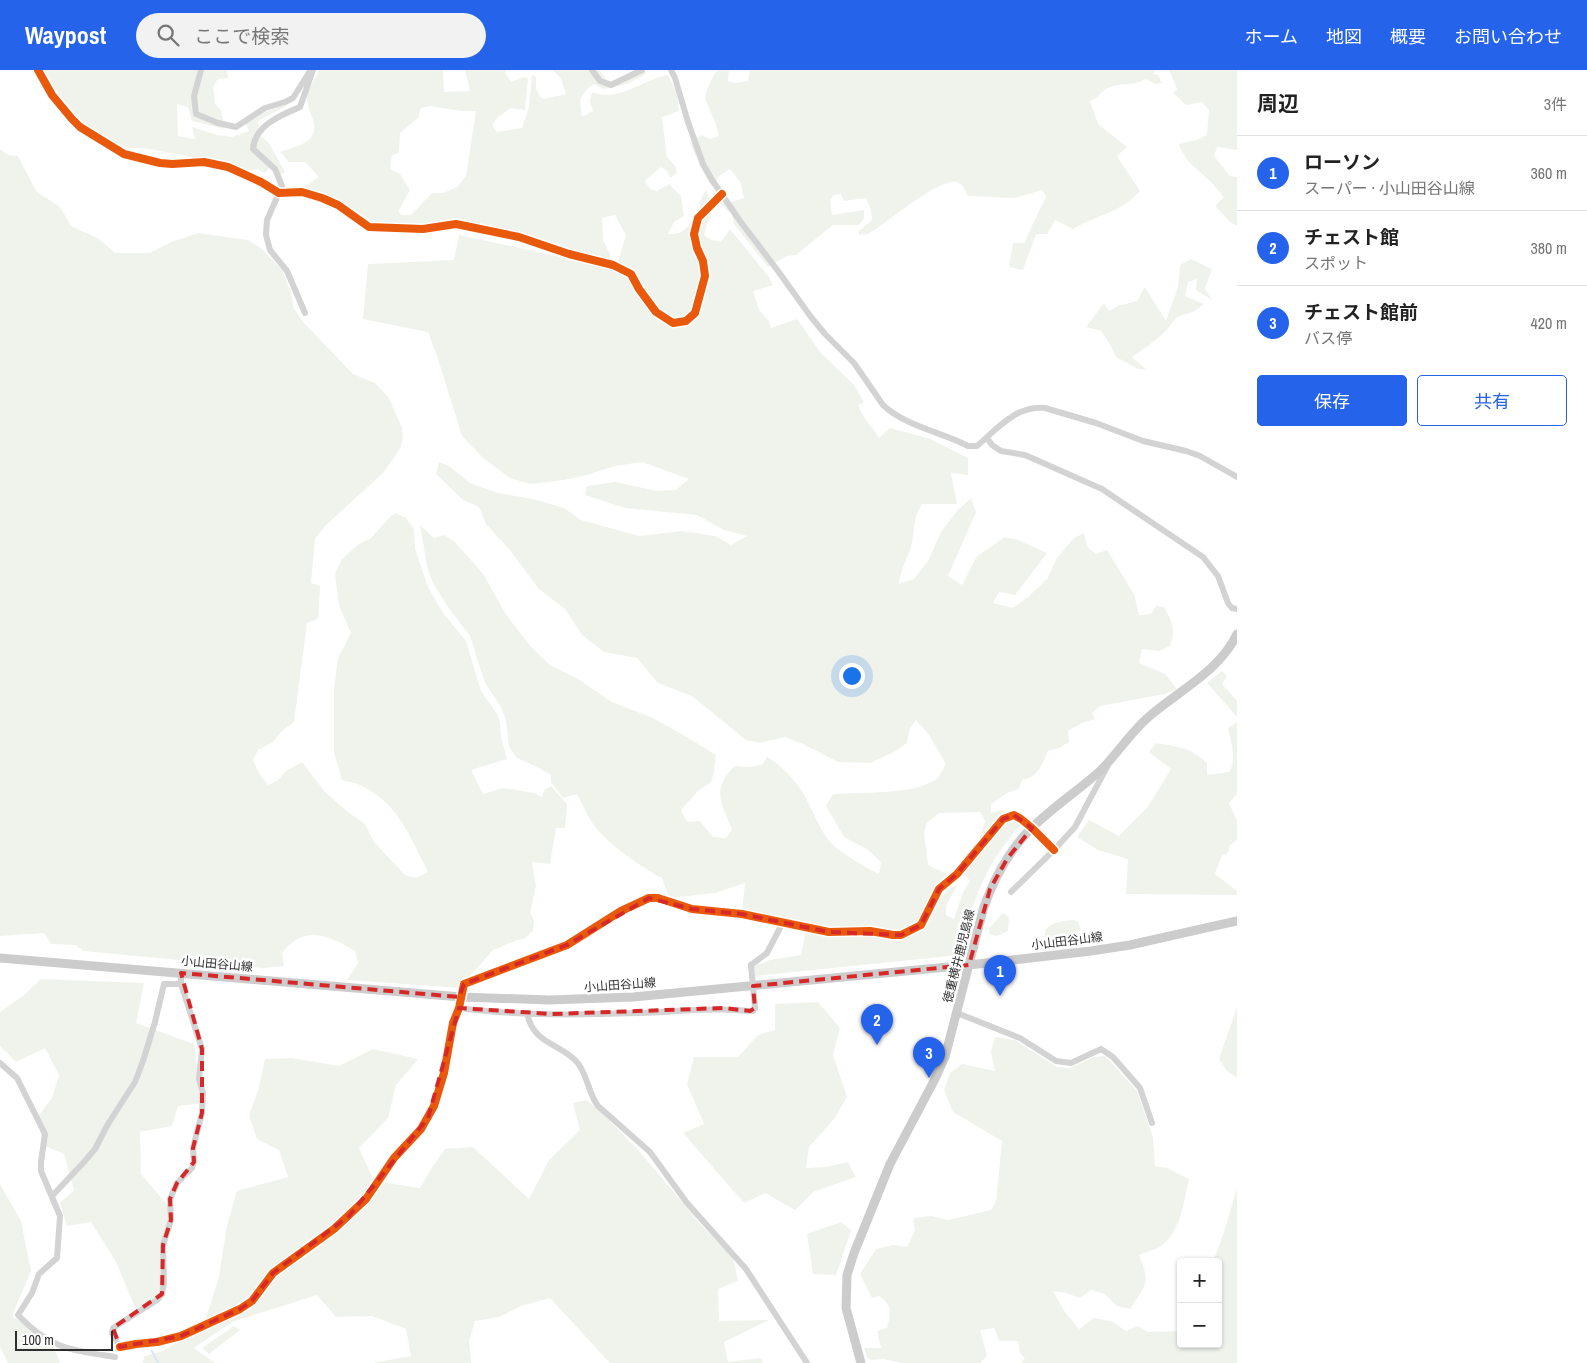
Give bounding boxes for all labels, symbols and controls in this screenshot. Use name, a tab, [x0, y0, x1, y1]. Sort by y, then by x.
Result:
search box	[136, 13, 486, 58]
text: Waypost	[25, 19, 106, 51]
icon: search	[154, 21, 182, 49]
text: ここで検索	[194, 23, 289, 49]
text: ホーム	[1245, 24, 1298, 49]
text: 地図	[1326, 24, 1362, 49]
text: 概要	[1390, 24, 1426, 49]
text: お問い合わせ	[1454, 24, 1562, 49]
text: 周辺	[1257, 89, 1299, 118]
text: 3件	[1544, 93, 1567, 115]
text: ローソン	[1304, 149, 1380, 175]
text: 1	[1269, 162, 1277, 184]
text: 360 m	[1531, 162, 1567, 184]
text: スーパー · 小山田谷山線	[1304, 177, 1475, 199]
text: チェスト館	[1304, 224, 1399, 250]
text: 2	[1269, 237, 1277, 259]
text: 380 m	[1531, 237, 1567, 259]
text: スポット	[1304, 252, 1368, 274]
text: チェスト館前	[1304, 299, 1418, 325]
text: 3	[1269, 312, 1277, 334]
text: 420 m	[1531, 312, 1567, 334]
text: バス停	[1304, 327, 1352, 349]
button: 保存	[1257, 375, 1407, 426]
button: 共有	[1417, 375, 1567, 426]
your location	[839, 663, 865, 689]
street label: 徳重横井鹿児島線	[940, 907, 978, 1005]
street label: 小山田谷山線	[1030, 929, 1104, 953]
street label: 小山田谷山線	[180, 953, 254, 975]
pin: 1	[984, 955, 1016, 996]
street label: 小山田谷山線	[584, 975, 656, 995]
pin: 2	[861, 1004, 893, 1045]
pin: 3	[913, 1037, 945, 1078]
map controls	[1177, 1258, 1222, 1348]
button: +	[1177, 1258, 1222, 1303]
button: −	[1177, 1303, 1222, 1348]
scale bar	[15, 1328, 112, 1351]
text: 100 m	[22, 1331, 54, 1349]

